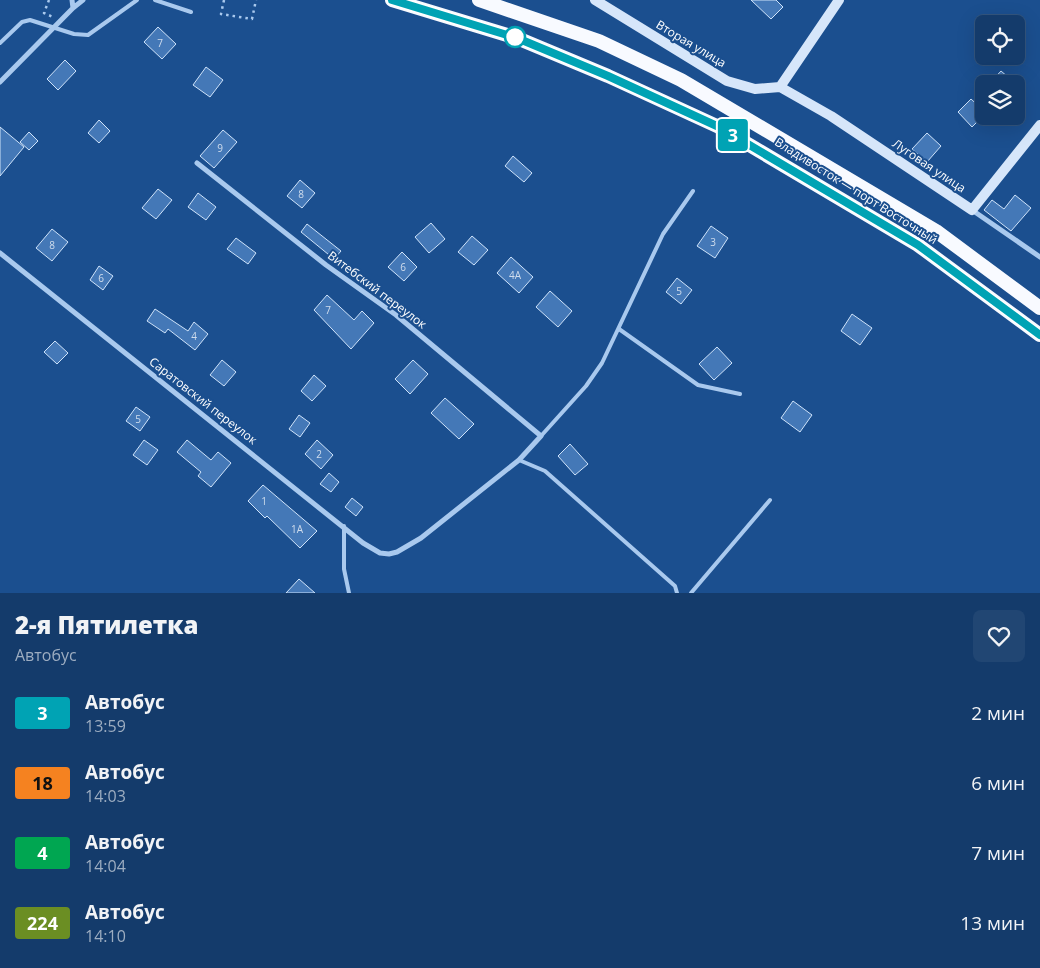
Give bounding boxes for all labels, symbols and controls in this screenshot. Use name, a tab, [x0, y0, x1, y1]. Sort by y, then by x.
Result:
map controls	[975, 15, 1025, 125]
button: locate	[975, 15, 1025, 65]
street label: Вторая улица	[653, 16, 730, 71]
unlabelled marker	[504, 26, 526, 48]
house number: 7	[157, 36, 163, 50]
button: layers	[975, 75, 1025, 125]
line badge: 3	[717, 119, 749, 151]
text: 3	[728, 123, 738, 147]
street label: Владивосток — порт Восточный	[772, 133, 941, 248]
street label: Луговая улица	[889, 135, 969, 196]
house number: 9	[217, 141, 223, 155]
house number: 8	[298, 187, 304, 201]
house number: 3	[710, 235, 716, 249]
house number: 8	[49, 238, 55, 252]
street label: Витебский переулок	[324, 247, 431, 333]
house number: 6	[400, 260, 406, 274]
house number: 4А	[509, 268, 522, 282]
house number: 6	[98, 271, 104, 285]
house number: 5	[676, 284, 682, 298]
house number: 7	[325, 303, 331, 317]
house number: 4	[191, 329, 197, 343]
street label: Саратовский переулок	[146, 353, 262, 449]
house number: 5	[135, 412, 141, 426]
house number: 2	[316, 447, 322, 461]
house number: 1	[261, 494, 267, 508]
house number: 1А	[291, 522, 304, 536]
text: 2-я Пятилетка	[15, 608, 199, 641]
button: heart	[973, 610, 1025, 662]
text: Автобус	[15, 644, 77, 666]
text: Автобус	[85, 689, 165, 715]
text: 2 мин	[971, 700, 1025, 726]
text: 3	[37, 701, 48, 725]
text: 13:59	[85, 715, 126, 737]
text: Автобус	[85, 759, 165, 785]
text: 6 мин	[971, 770, 1025, 796]
text: 18	[32, 771, 53, 795]
text: 14:03	[85, 785, 126, 807]
text: Автобус	[85, 829, 165, 855]
text: 7 мин	[971, 840, 1025, 866]
text: 4	[37, 841, 48, 865]
text: 14:04	[85, 855, 126, 877]
text: Автобус	[85, 899, 165, 925]
text: 13 мин	[960, 910, 1025, 936]
text: 224	[27, 911, 58, 935]
text: 14:10	[85, 925, 126, 947]

